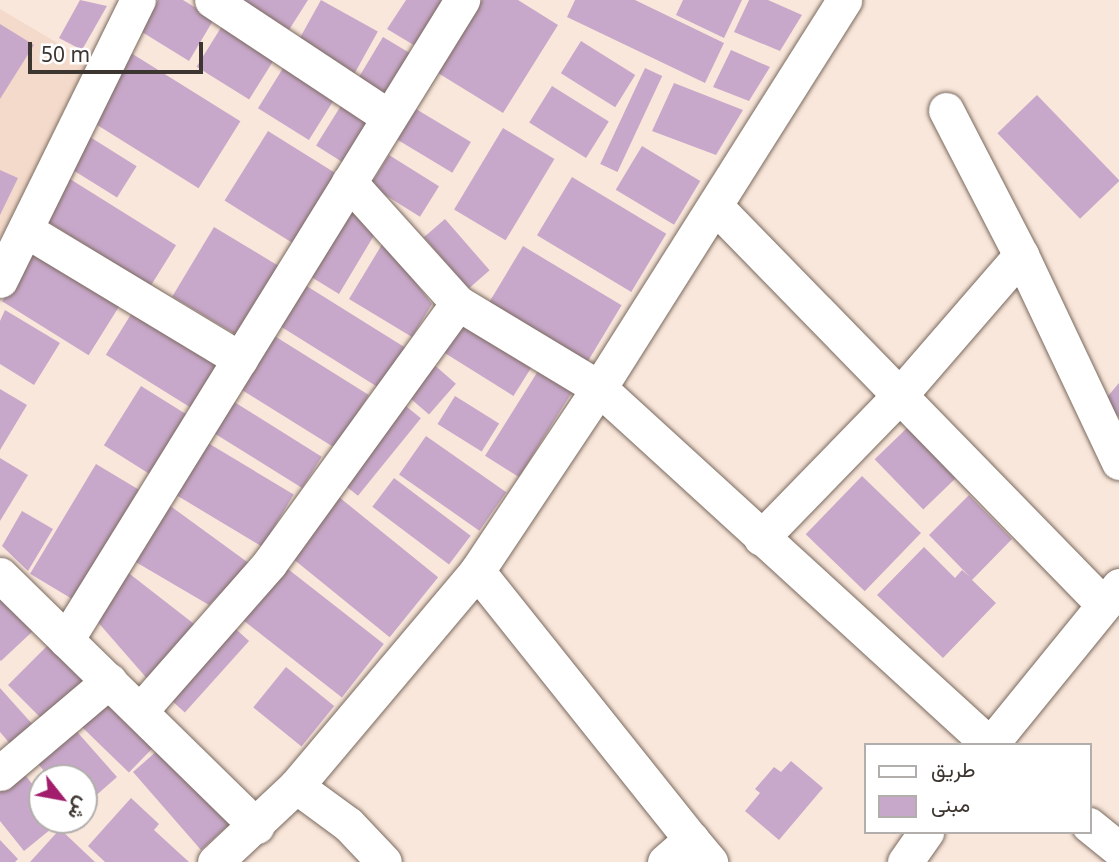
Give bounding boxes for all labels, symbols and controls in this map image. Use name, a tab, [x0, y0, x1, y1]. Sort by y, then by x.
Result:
scale bar	[32, 28, 206, 72]
text: 50 m	[41, 40, 90, 68]
legend	[864, 743, 1091, 834]
text: طريق	[931, 755, 976, 783]
north arrow	[28, 764, 98, 834]
text: مبنى	[931, 790, 970, 818]
text: ش	[62, 792, 96, 825]

